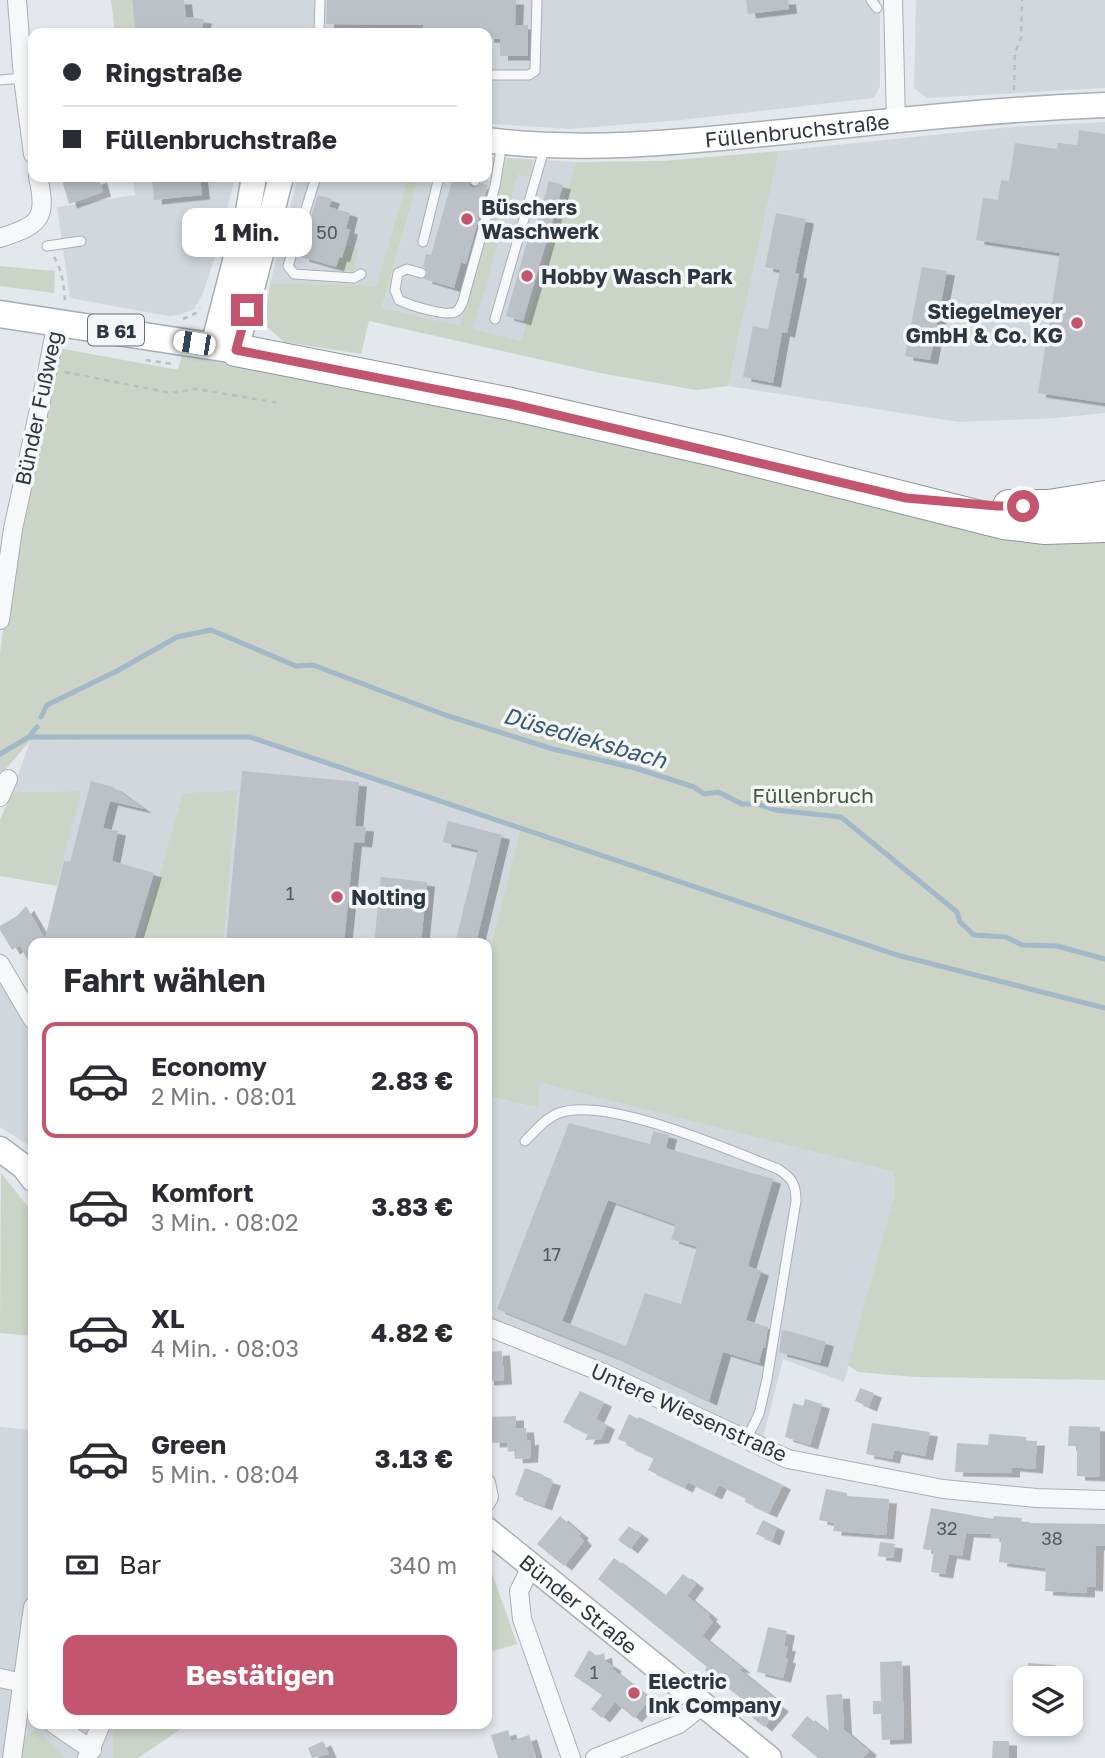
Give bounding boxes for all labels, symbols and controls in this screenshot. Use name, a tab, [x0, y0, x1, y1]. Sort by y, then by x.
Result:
text: Ringstraße	[105, 57, 242, 88]
street label: Füllenbruchstraße	[704, 108, 891, 152]
text: Füllenbruchstraße	[105, 124, 337, 155]
place label: Büschers Waschwerk	[481, 194, 600, 244]
callout: 1 Min.	[182, 208, 312, 258]
marker: Büschers Waschwerk	[459, 211, 475, 227]
text: 1 Min.	[214, 218, 280, 246]
house number: 50	[316, 221, 338, 243]
place label: Hobby Wasch Park	[541, 263, 733, 289]
marker: Hobby Wasch Park	[519, 268, 535, 284]
route end	[231, 294, 263, 326]
place label: Stiegelmeyer GmbH & Co. KG	[906, 298, 1063, 348]
road number: B 61	[88, 314, 144, 346]
marker: Stiegelmeyer GmbH & Co. KG	[1069, 315, 1085, 331]
street label: Bünder Fußweg	[9, 328, 67, 488]
car	[172, 329, 217, 357]
route start	[1007, 490, 1039, 522]
water label: Düsedieksbach	[500, 700, 671, 774]
park label: Füllenbruch	[752, 782, 874, 808]
house number: 1	[286, 882, 295, 904]
place label: Nolting	[351, 884, 426, 910]
marker: Nolting	[329, 889, 345, 905]
text: Fahrt wählen	[63, 961, 266, 999]
icon: car	[67, 1049, 130, 1112]
text: Economy	[151, 1051, 267, 1082]
text: 2.83 €	[371, 1065, 453, 1096]
text: 2 Min. · 08:01	[151, 1082, 296, 1110]
icon: car	[67, 1175, 130, 1238]
text: Komfort	[151, 1177, 254, 1208]
text: 3.83 €	[371, 1191, 453, 1222]
text: 3 Min. · 08:02	[151, 1208, 298, 1236]
house number: 17	[543, 1243, 561, 1265]
icon: car	[67, 1301, 130, 1364]
text: XL	[151, 1303, 185, 1334]
text: 4.82 €	[371, 1317, 453, 1348]
text: 4 Min. · 08:03	[151, 1334, 299, 1362]
street label: Untere Wiesenstraße	[587, 1357, 791, 1467]
icon: car	[67, 1427, 130, 1490]
text: Green	[151, 1429, 226, 1460]
text: 3.13 €	[375, 1443, 453, 1474]
text: 5 Min. · 08:04	[151, 1460, 299, 1488]
house number: 32	[937, 1517, 957, 1539]
house number: 38	[1041, 1527, 1063, 1549]
icon: cash	[63, 1546, 101, 1584]
street label: Bünder Straße	[514, 1548, 643, 1659]
text: Bar	[119, 1549, 161, 1580]
text: 340 m	[389, 1551, 457, 1579]
button: Bestätigen	[63, 1635, 457, 1715]
house number: 1	[590, 1661, 599, 1683]
map controls	[1013, 1666, 1083, 1736]
button: layers	[1013, 1666, 1083, 1736]
place label: Electric Ink Company	[648, 1668, 782, 1718]
marker: Electric Ink Company	[626, 1685, 642, 1701]

